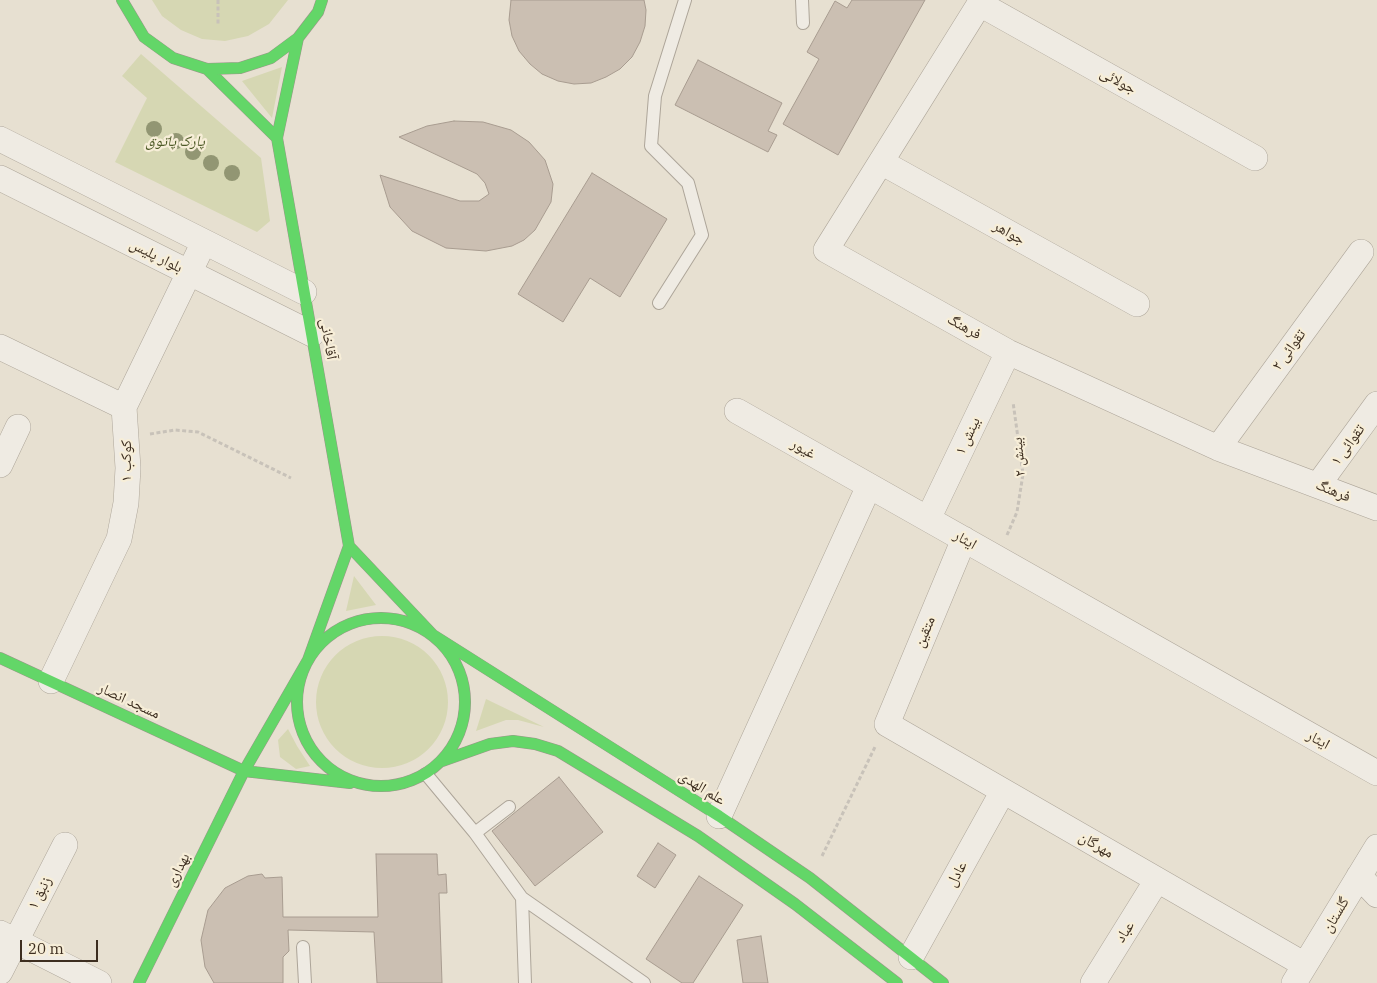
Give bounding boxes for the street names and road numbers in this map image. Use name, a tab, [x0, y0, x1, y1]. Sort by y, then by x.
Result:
street label: جولائی	[1097, 64, 1139, 98]
street label: جواهر	[990, 217, 1028, 249]
street label: بلوار پلیس	[126, 235, 186, 277]
street label: فرهنگ	[944, 310, 984, 344]
street label: آقاخانی	[316, 317, 340, 361]
street label: تقوائی ۲	[1268, 326, 1310, 374]
street label: بینش ۱	[952, 414, 984, 458]
street label: تقوائی ۱	[1327, 421, 1369, 469]
street label: غیور	[787, 435, 819, 463]
street label: بینش ۲	[1008, 437, 1030, 477]
street label: کوکب ۱	[118, 440, 136, 482]
street label: فرهنگ	[1313, 476, 1353, 506]
street label: ایثار	[950, 526, 980, 554]
street label: متقین	[910, 614, 940, 650]
street label: مسجد انصار	[95, 679, 163, 723]
street label: ایثار	[1303, 726, 1333, 754]
street label: علم الهدی	[675, 767, 729, 809]
street label: مهرگان	[1075, 828, 1117, 862]
street label: بهداری	[162, 850, 194, 890]
street label: عادل	[943, 858, 971, 890]
street label: زنبق ۱	[24, 874, 56, 912]
street label: گلستان	[1319, 894, 1353, 936]
street label: عباد	[1112, 918, 1138, 946]

